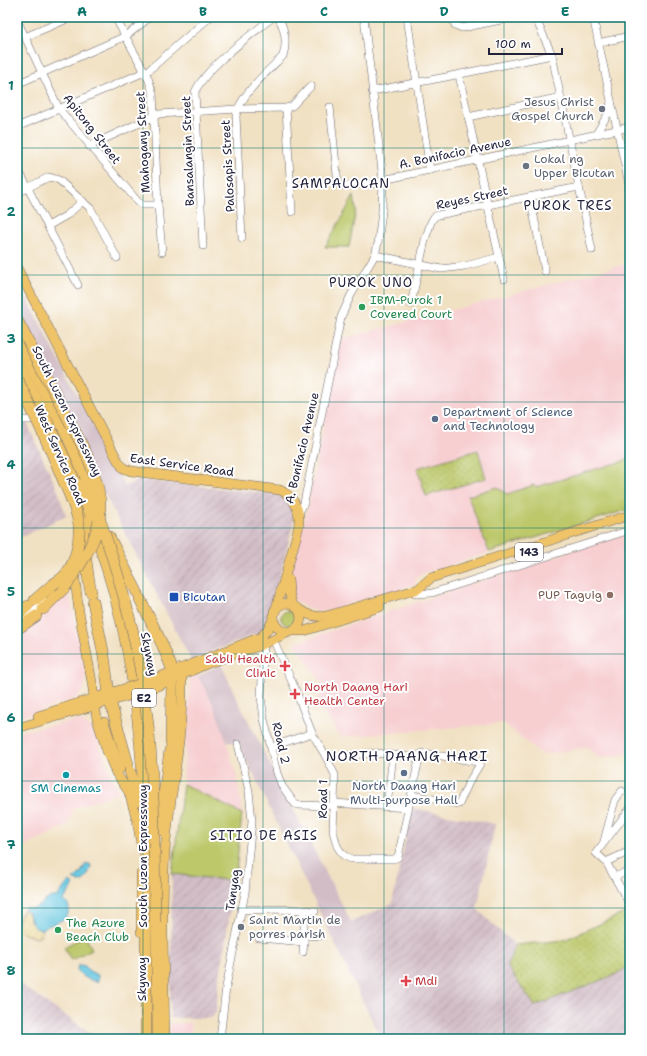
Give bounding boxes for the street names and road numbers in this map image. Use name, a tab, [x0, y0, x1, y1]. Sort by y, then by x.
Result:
street label: Apitong Street	[60, 91, 124, 167]
street label: Mahogany Street	[132, 91, 154, 193]
street label: Bansalangin Street	[178, 96, 198, 206]
street label: Palosapis Street	[218, 119, 238, 213]
street label: A. Bonifacio Avenue	[398, 133, 513, 173]
street label: Reyes Street	[434, 183, 510, 213]
street label: South Luzon Expressway	[28, 343, 106, 479]
street label: A. Bonifacio Avenue	[281, 390, 323, 505]
street label: West Service Road	[31, 402, 89, 508]
street label: East Service Road	[129, 450, 235, 480]
road number: 143	[515, 543, 543, 561]
street label: Skyway	[137, 631, 161, 677]
road number: E2	[132, 689, 156, 707]
street label: Road 2	[268, 720, 294, 766]
street label: Road 1	[315, 779, 331, 819]
street label: South Luzon Expressway	[135, 784, 151, 928]
street label: Tanyag	[222, 868, 244, 912]
street label: Skyway	[134, 957, 150, 1001]

